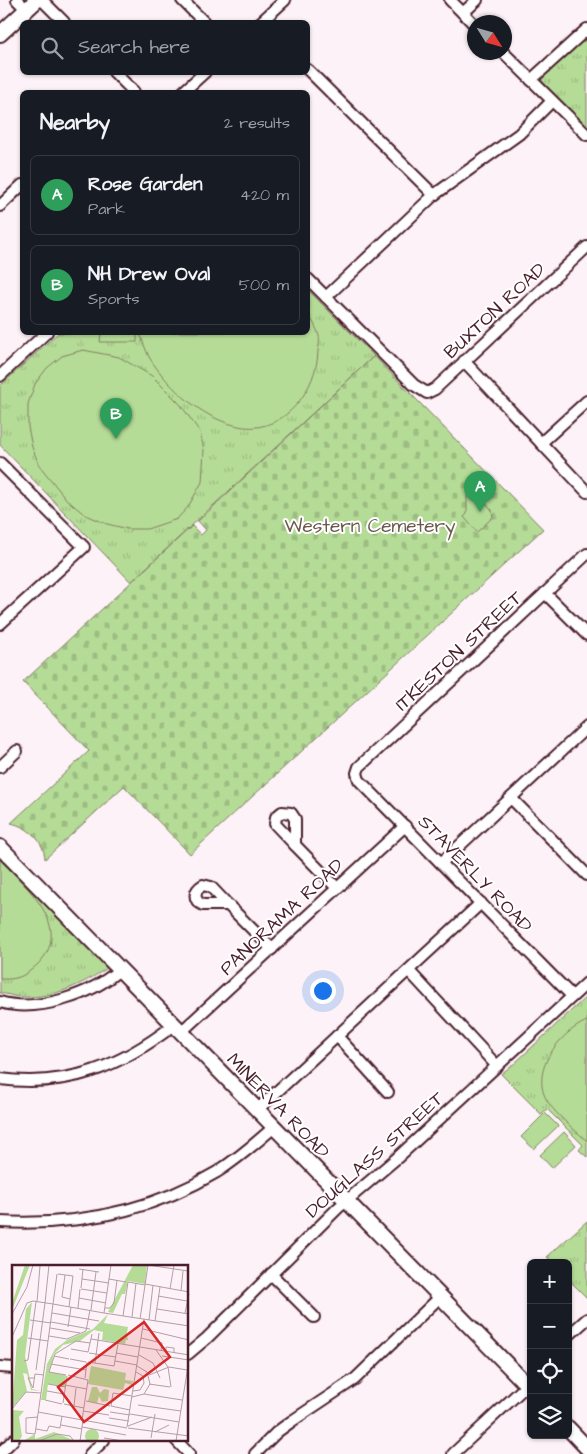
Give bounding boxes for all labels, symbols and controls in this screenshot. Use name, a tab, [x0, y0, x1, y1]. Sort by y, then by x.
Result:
north arrow	[467, 15, 512, 60]
search box	[20, 20, 310, 75]
icon: search	[38, 34, 66, 62]
text: Search here	[78, 34, 190, 61]
text: Nearby	[40, 108, 110, 137]
text: 2 results	[224, 112, 290, 134]
text: Rose Garden	[88, 171, 202, 198]
text: A	[52, 184, 62, 206]
text: 420 m	[240, 184, 289, 206]
text: Park	[88, 198, 125, 220]
street label: BUXTON ROAD	[438, 257, 552, 365]
text: NH Drew Oval	[88, 261, 210, 288]
text: B	[51, 274, 63, 296]
text: 500 m	[239, 274, 289, 296]
text: Sports	[88, 288, 140, 310]
pin: B	[100, 398, 132, 439]
pin: A	[464, 471, 496, 512]
park label: Western Cemetery	[285, 513, 456, 541]
street label: ITKESTON STREET	[389, 585, 529, 717]
street label: STAVERLY ROAD	[412, 809, 538, 939]
street label: PANORAMA ROAD	[214, 852, 350, 982]
your location	[310, 978, 336, 1004]
street label: MINERVA ROAD	[220, 1047, 335, 1165]
street label: DOUGLASS STREET	[300, 1085, 450, 1225]
map controls	[527, 1259, 572, 1439]
button: +	[527, 1259, 572, 1304]
inset map	[12, 1265, 189, 1442]
button: −	[527, 1304, 572, 1349]
button: locate	[527, 1349, 572, 1394]
button: layers	[527, 1394, 572, 1439]

